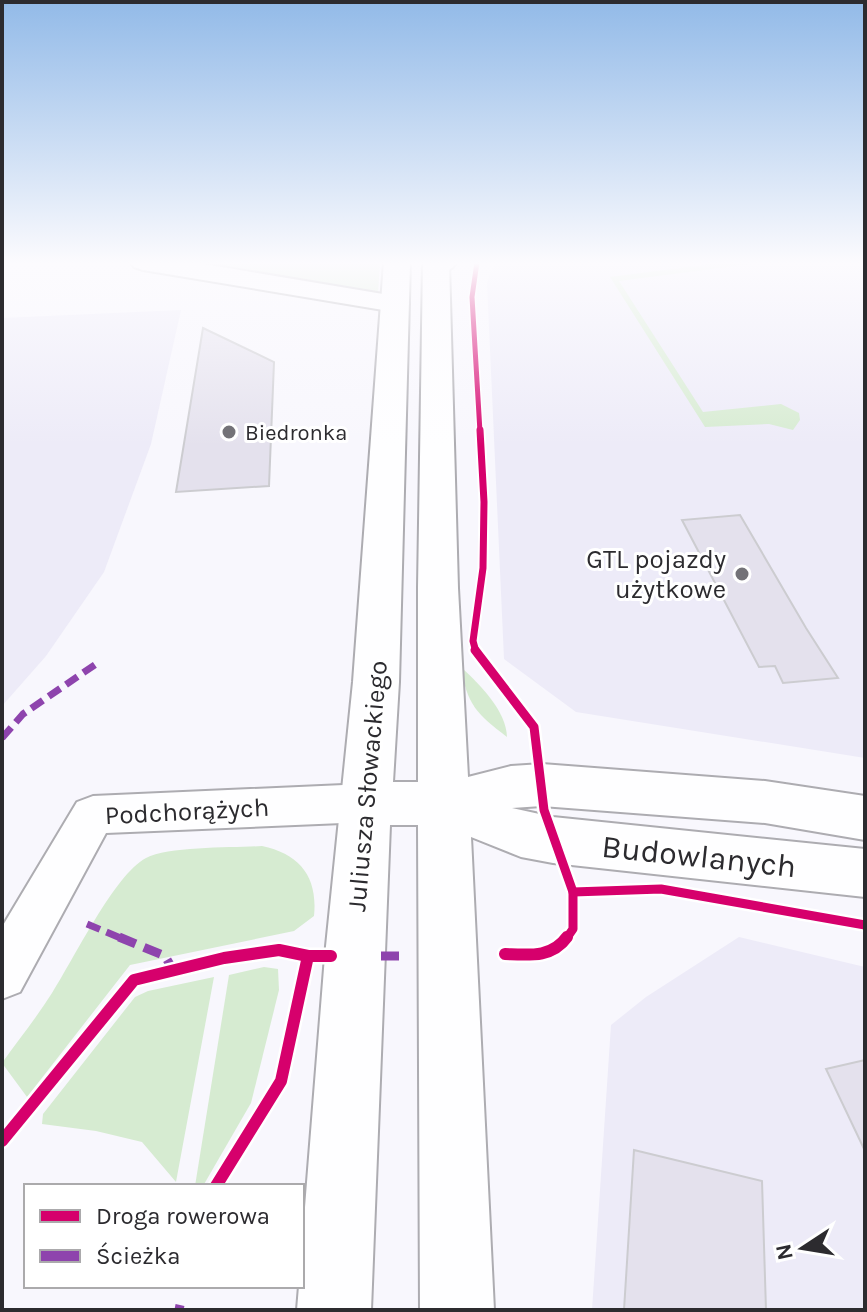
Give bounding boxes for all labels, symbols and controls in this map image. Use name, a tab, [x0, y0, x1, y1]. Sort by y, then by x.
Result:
place label: Biedronka	[245, 420, 347, 446]
marker: Biedronka	[220, 423, 238, 441]
place label: GTL pojazdy użytkowe	[586, 544, 726, 605]
marker: GTL pojazdy użytkowe	[733, 565, 751, 583]
street label: Juliusza Słowackiego	[341, 659, 394, 913]
street label: Podchorążych	[104, 792, 270, 831]
street label: Budowlanych	[600, 828, 798, 885]
legend	[24, 1184, 304, 1288]
text: Droga rowerowa	[96, 1202, 270, 1230]
north arrow	[763, 1208, 843, 1288]
text: Ścieżka	[96, 1242, 181, 1270]
text: N	[770, 1242, 799, 1262]

